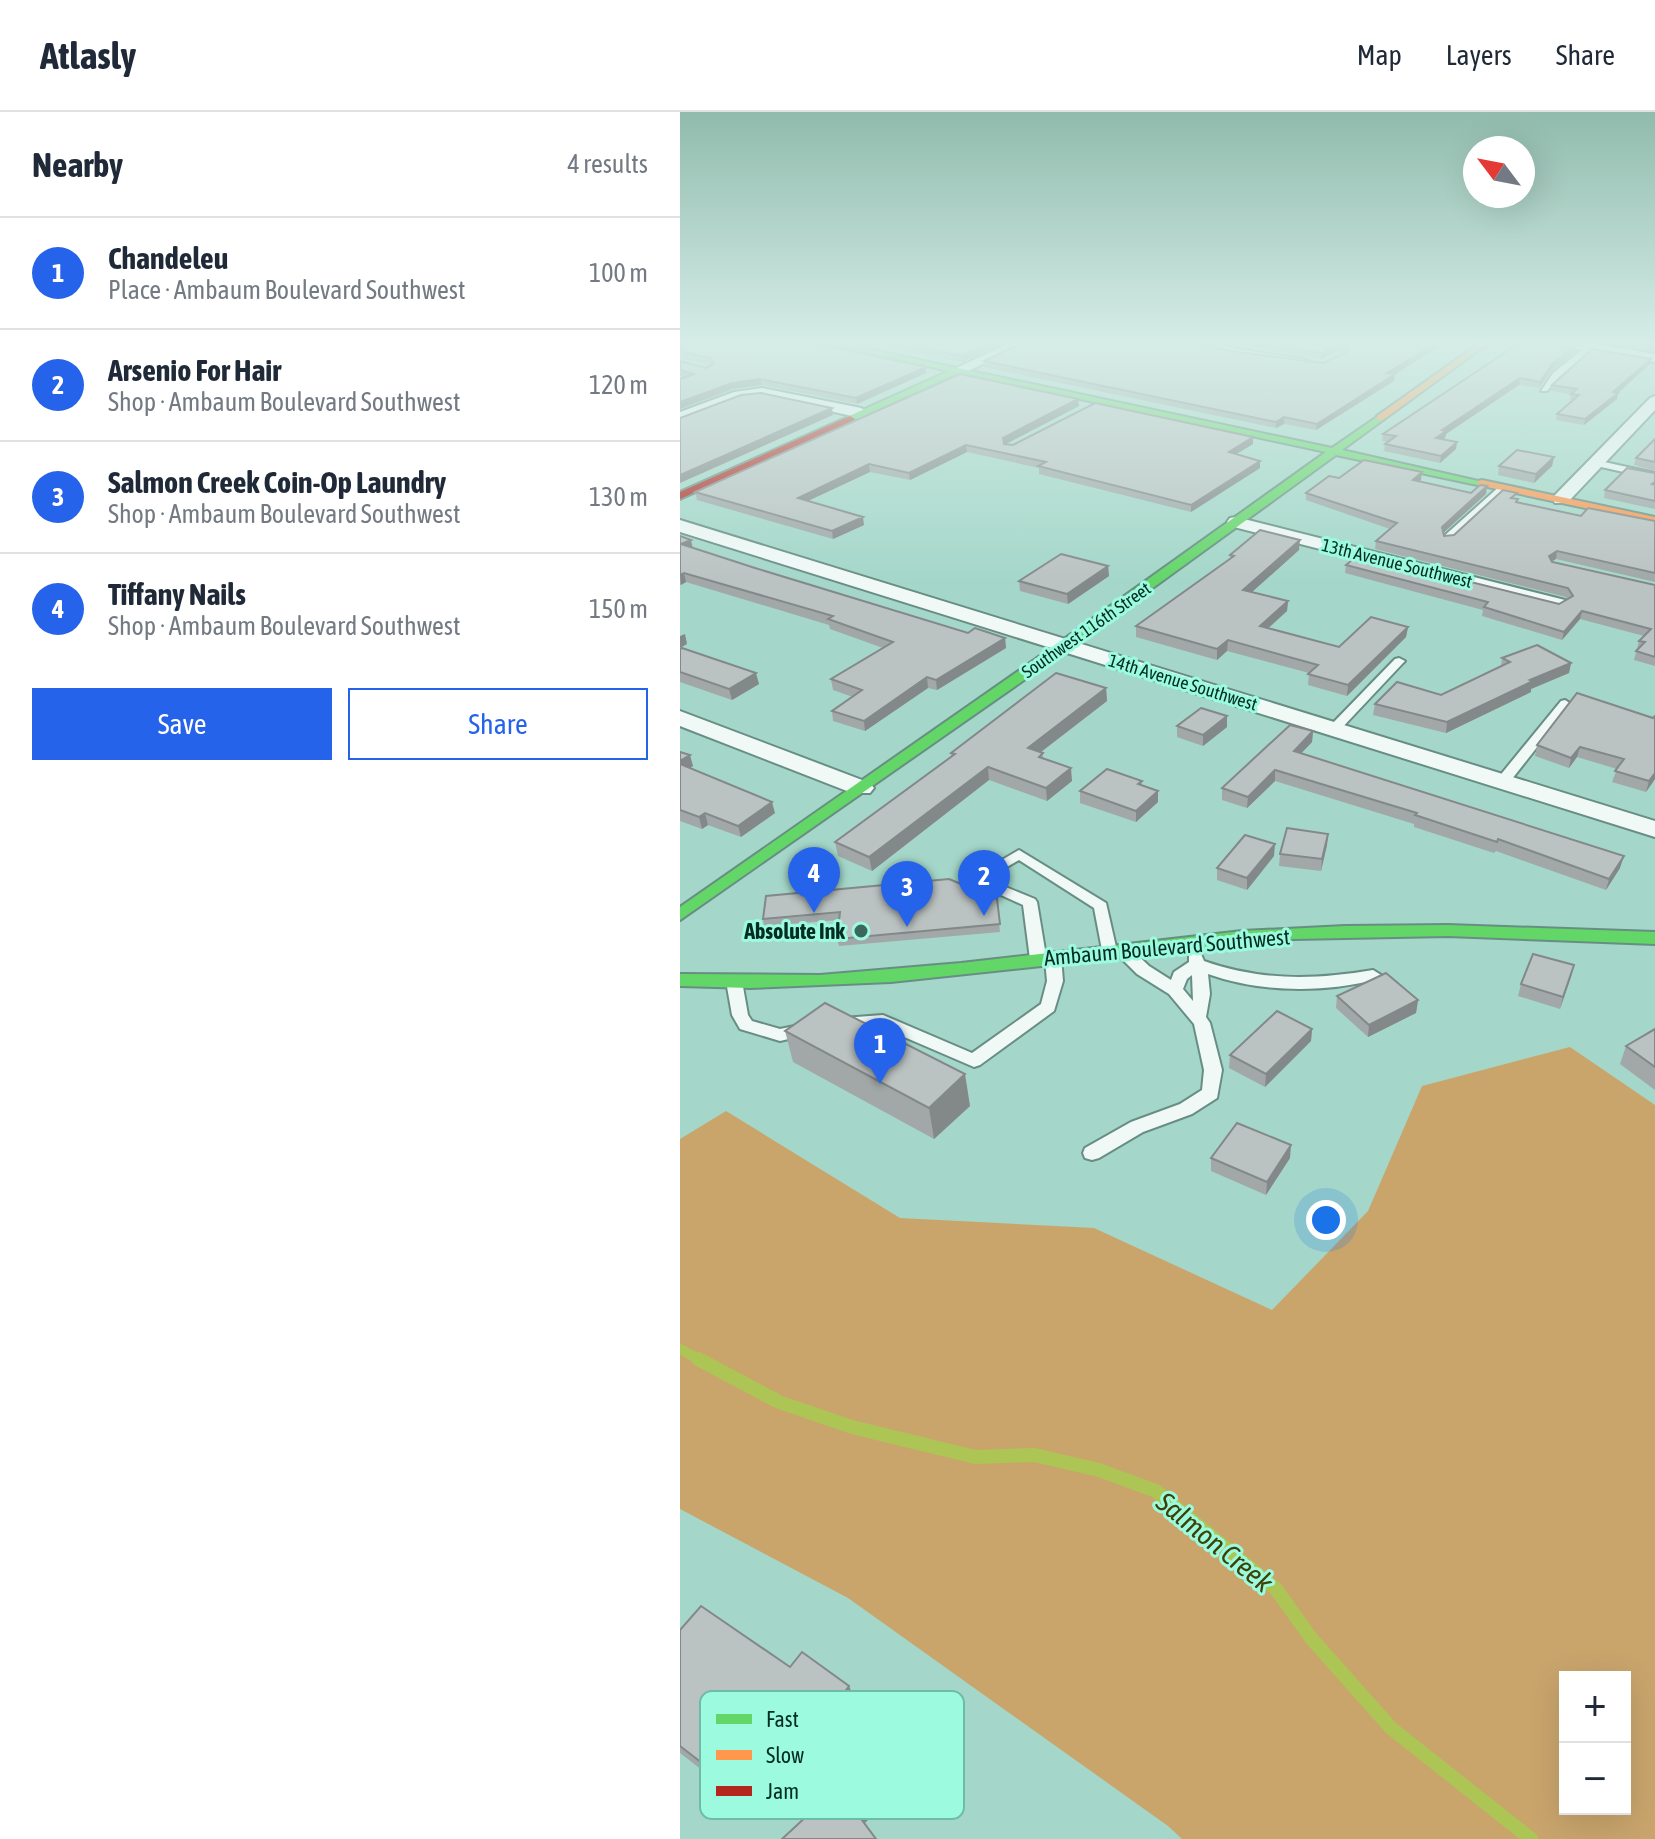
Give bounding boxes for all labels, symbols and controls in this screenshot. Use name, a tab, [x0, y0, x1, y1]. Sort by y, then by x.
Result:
text: Atlasly	[40, 34, 136, 77]
text: Map	[1357, 39, 1402, 71]
text: Layers	[1446, 39, 1512, 71]
text: Share	[1556, 39, 1615, 71]
north arrow	[1463, 136, 1535, 208]
text: Nearby	[32, 145, 123, 184]
text: 4 results	[567, 149, 648, 179]
text: Chandeleu	[108, 241, 228, 275]
text: 1	[52, 258, 64, 288]
text: 100 m	[589, 258, 648, 288]
text: Place · Ambaum Boulevard Southwest	[108, 275, 465, 305]
text: Arsenio For Hair	[108, 353, 281, 387]
text: 2	[52, 370, 64, 400]
text: 120 m	[589, 370, 648, 400]
text: Shop · Ambaum Boulevard Southwest	[108, 387, 460, 417]
text: Salmon Creek Coin-Op Laundry	[108, 465, 446, 499]
text: 3	[52, 482, 64, 512]
text: 130 m	[589, 482, 648, 512]
text: Shop · Ambaum Boulevard Southwest	[108, 499, 460, 529]
street label: 13th Avenue Southwest	[1320, 534, 1474, 592]
text: Tiffany Nails	[108, 577, 246, 611]
street label: Southwest 116th Street	[1017, 578, 1155, 682]
text: 4	[52, 594, 64, 624]
text: 150 m	[589, 594, 648, 624]
text: Shop · Ambaum Boulevard Southwest	[108, 611, 460, 641]
street label: 14th Avenue Southwest	[1106, 649, 1260, 715]
button: Save	[32, 688, 332, 760]
button: Share	[348, 688, 648, 760]
pin: 4	[788, 847, 840, 913]
pin: 2	[958, 850, 1010, 916]
pin: 3	[881, 861, 933, 927]
place label: Absolute Ink	[743, 918, 845, 944]
marker: Absolute Ink	[852, 922, 870, 940]
street label: Ambaum Boulevard Southwest	[1043, 923, 1291, 971]
pin: 1	[854, 1018, 906, 1084]
your location	[1306, 1200, 1346, 1240]
water label: Salmon Creek	[1150, 1485, 1280, 1599]
map controls	[1559, 1671, 1631, 1815]
button: +	[1559, 1671, 1631, 1743]
legend	[700, 1691, 964, 1819]
text: Fast	[766, 1706, 799, 1732]
text: Slow	[766, 1742, 804, 1768]
button: −	[1559, 1743, 1631, 1815]
text: Jam	[766, 1778, 799, 1804]

